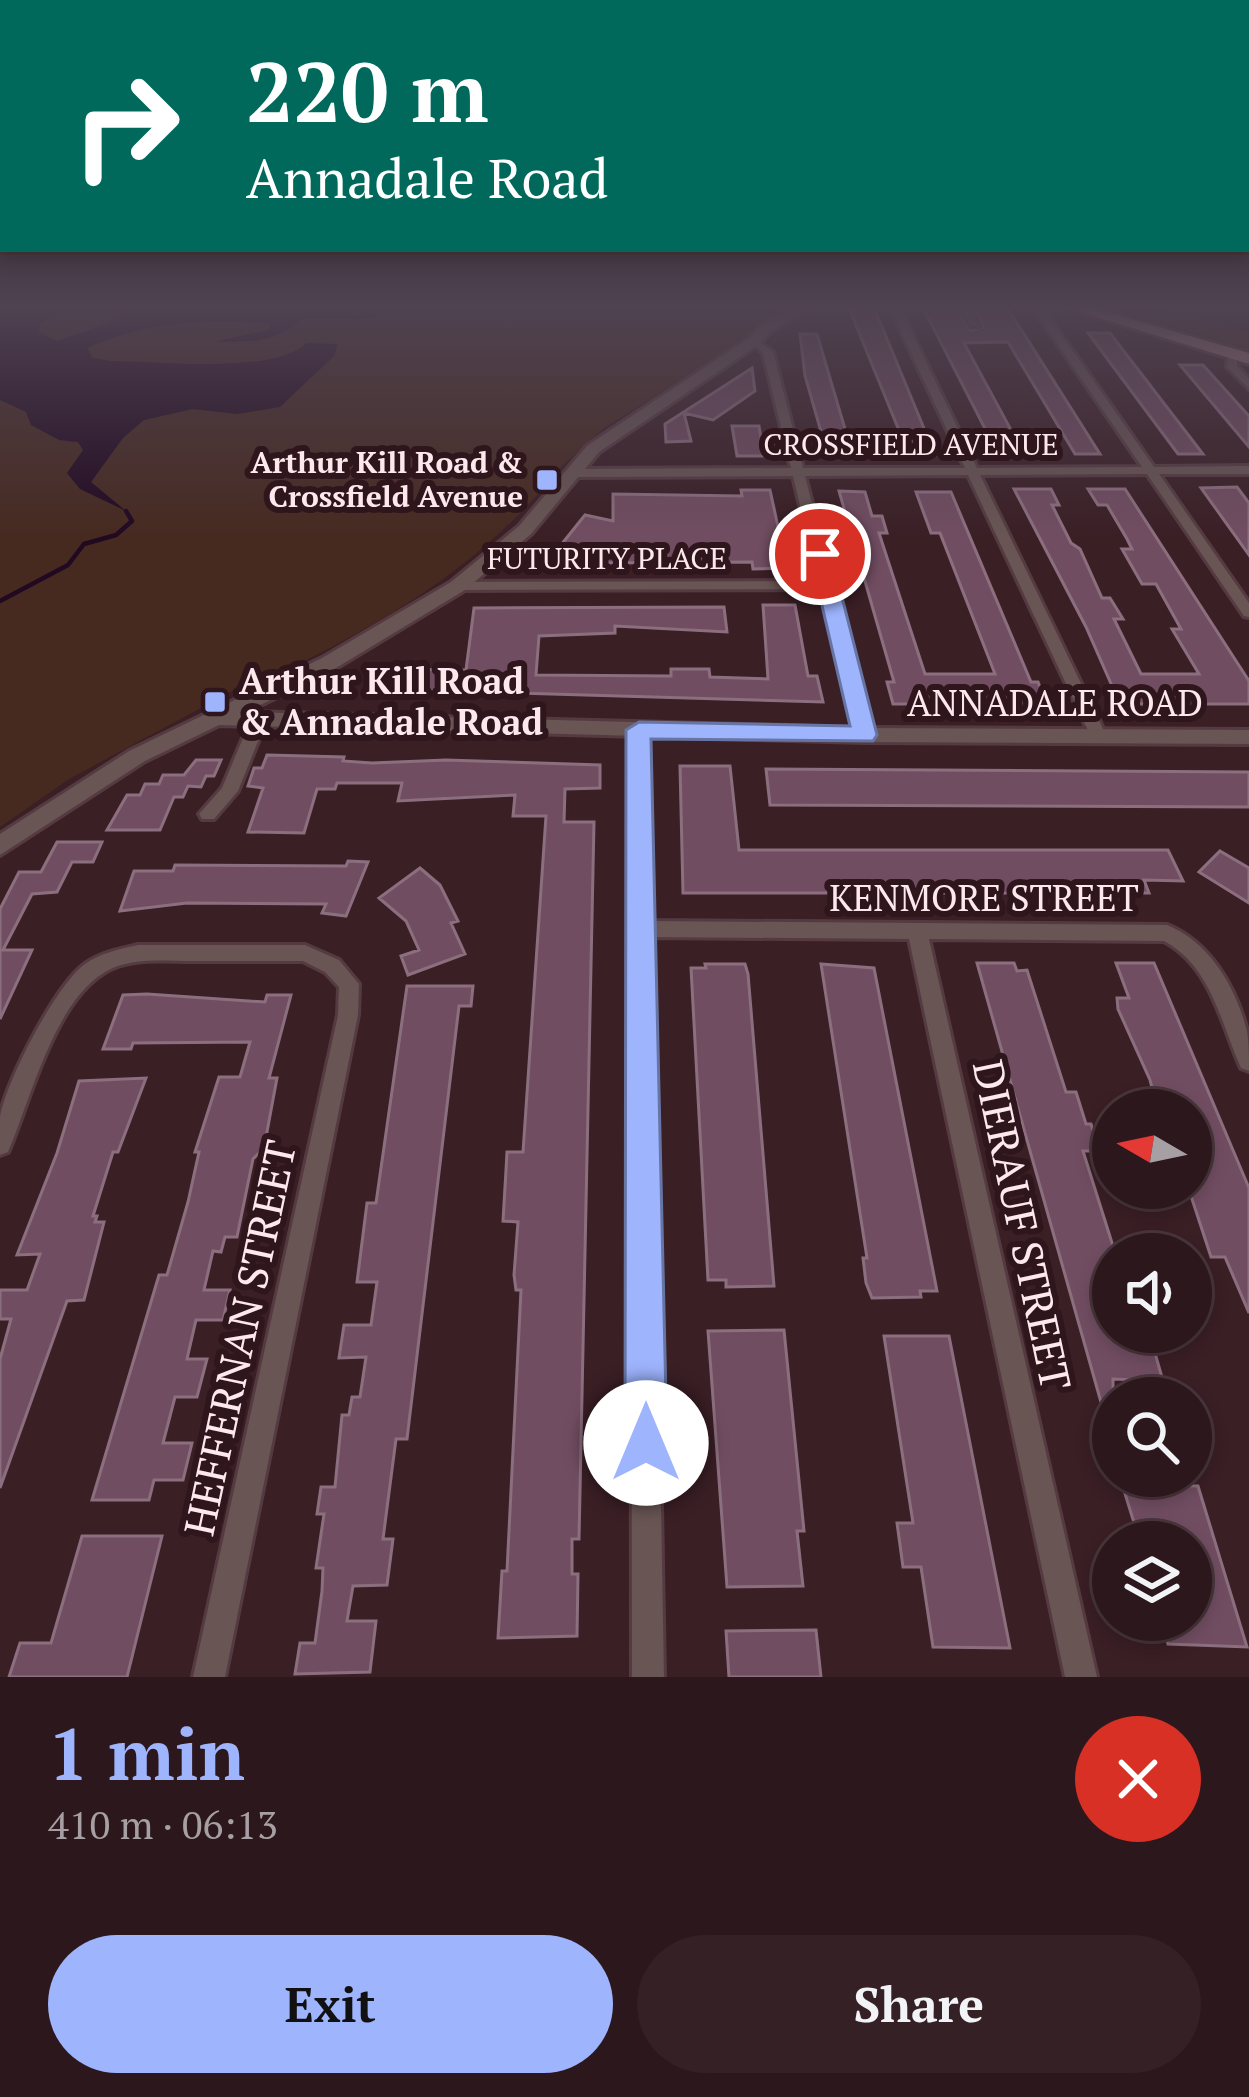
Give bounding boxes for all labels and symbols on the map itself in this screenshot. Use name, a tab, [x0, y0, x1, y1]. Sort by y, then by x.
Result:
street label: CROSSFIELD AVENUE	[763, 424, 1059, 464]
place label: Arthur Kill Road & Crossfield Avenue	[250, 442, 523, 516]
marker: Arthur Kill Road & Crossfield Avenue	[534, 467, 560, 493]
pin	[769, 503, 871, 605]
street label: FUTURITY PLACE	[487, 538, 727, 578]
place label: Arthur Kill Road & Annadale Road	[239, 657, 544, 745]
street label: ANNADALE ROAD	[907, 679, 1203, 726]
marker: Arthur Kill Road & Annadale Road	[202, 689, 228, 715]
street label: KENMORE STREET	[829, 874, 1139, 921]
street label: DIERAUF STREET	[961, 1055, 1085, 1395]
north arrow	[1092, 1089, 1212, 1209]
street label: HEFFERNAN STREET	[170, 1135, 308, 1540]
position arrow	[583, 1380, 709, 1506]

